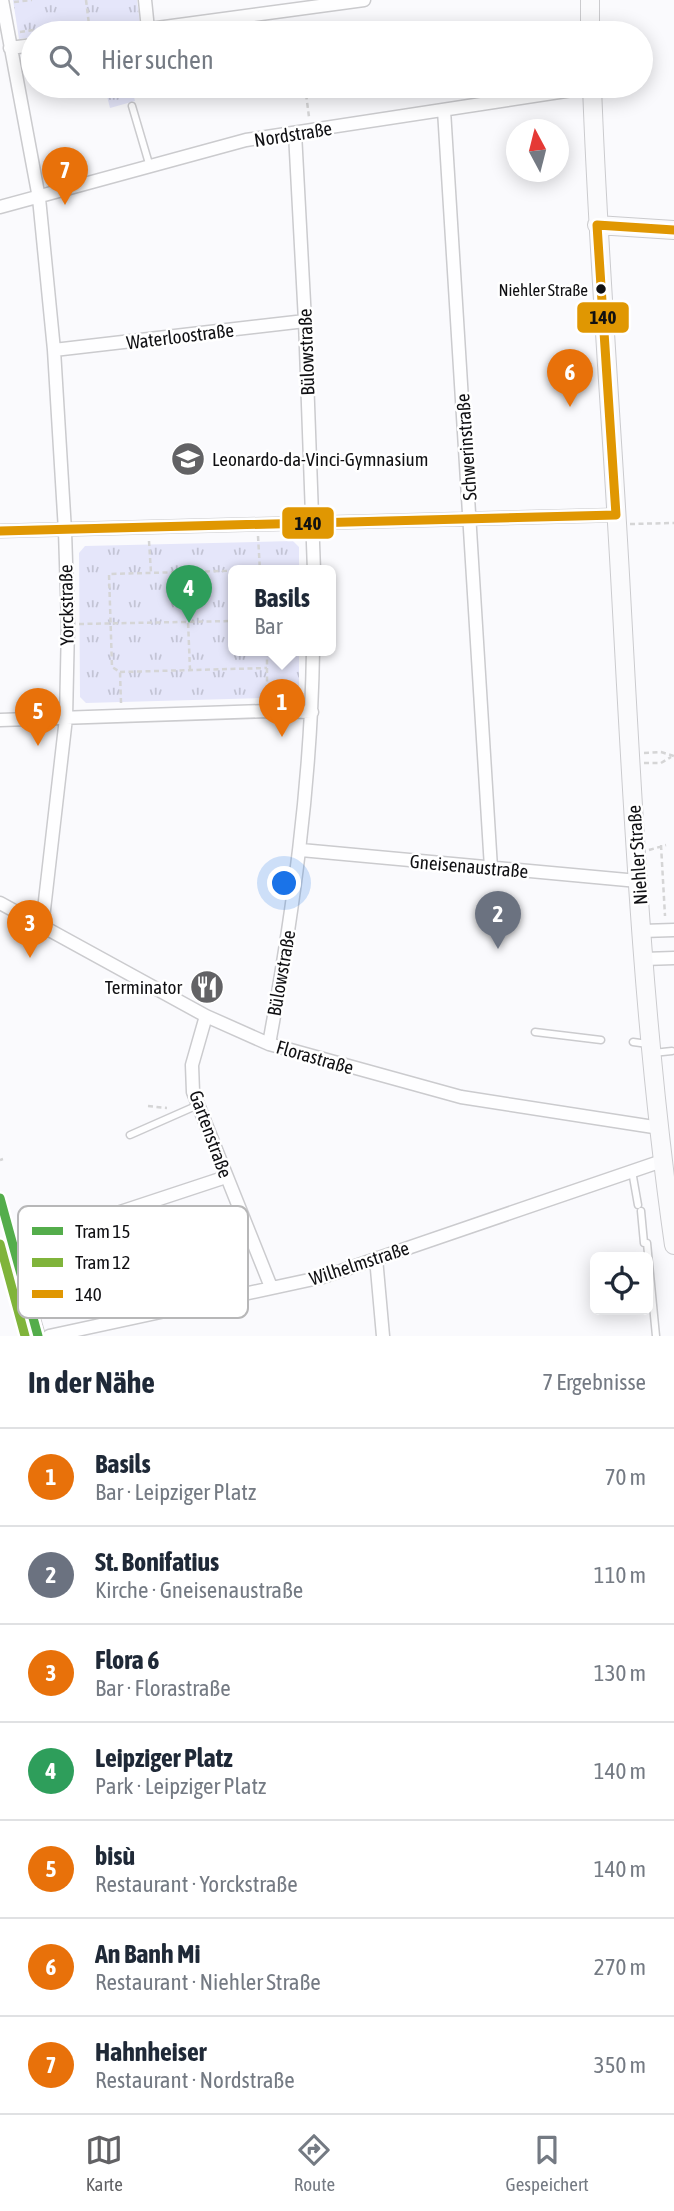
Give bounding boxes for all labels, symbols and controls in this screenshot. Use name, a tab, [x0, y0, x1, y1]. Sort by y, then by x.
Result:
search box	[21, 21, 653, 98]
icon: search	[45, 41, 83, 79]
text: Hier suchen	[101, 45, 214, 75]
street label: Nordstraße	[252, 117, 334, 151]
north arrow	[506, 119, 569, 182]
pin: 7	[42, 147, 88, 205]
place label: Niehler Straße	[498, 280, 588, 300]
marker: Niehler Straße	[594, 282, 608, 296]
line badge: 140	[576, 301, 630, 334]
text: 140	[590, 306, 616, 328]
street label: Bülowstraße	[293, 308, 319, 396]
street label: Waterloostraße	[125, 318, 235, 354]
pin: 6	[547, 349, 593, 407]
street label: Schwerinstraße	[451, 393, 481, 501]
school or university icon: Leonardo-da-Vinci-Gymnasium	[169, 440, 207, 478]
place label: Leonardo-da-Vinci-Gymnasium	[212, 448, 428, 470]
line badge: 140	[281, 506, 335, 540]
text: 140	[295, 512, 321, 534]
street label: Yorckstraße	[54, 564, 78, 646]
pin: 4	[166, 565, 212, 623]
popup	[228, 565, 336, 656]
text: Basils	[254, 583, 310, 613]
text: Bar	[254, 613, 283, 639]
pin: 1	[259, 679, 305, 737]
pin: 5	[15, 688, 61, 746]
street label: Niehler Straße	[623, 804, 651, 906]
street label: Gneisenaustraße	[409, 850, 529, 882]
your location	[267, 866, 301, 900]
pin: 2	[475, 891, 521, 949]
pin: 3	[7, 900, 53, 958]
street label: Bülowstraße	[263, 928, 299, 1018]
restaurant icon: Terminator	[188, 968, 226, 1006]
place label: Terminator	[105, 976, 182, 998]
street label: Florastraße	[274, 1035, 356, 1079]
street label: Gartenstraße	[185, 1087, 237, 1181]
legend	[18, 1206, 248, 1318]
text: Tram 15	[75, 1220, 130, 1242]
street label: Wilhelmstraße	[306, 1237, 412, 1289]
text: Tram 12	[75, 1251, 130, 1273]
map controls	[590, 1252, 653, 1315]
button: locate	[590, 1252, 653, 1315]
text: 140	[75, 1283, 102, 1305]
text: In der Nähe	[28, 1365, 155, 1399]
text: 7 Ergebnisse	[542, 1369, 646, 1395]
text: Basils	[95, 1449, 151, 1479]
text: 1	[46, 1464, 56, 1490]
text: 70 m	[605, 1464, 646, 1490]
text: Bar · Leipziger Platz	[95, 1479, 256, 1505]
text: St. Bonifatius	[95, 1547, 219, 1577]
text: 2	[46, 1562, 56, 1588]
text: 110 m	[594, 1562, 646, 1588]
text: Kirche · Gneisenaustraße	[95, 1577, 303, 1603]
text: Flora 6	[95, 1645, 159, 1675]
text: 3	[46, 1660, 56, 1686]
text: 130 m	[594, 1660, 646, 1686]
text: Bar · Florastraße	[95, 1675, 231, 1701]
text: Leipziger Platz	[95, 1743, 233, 1773]
text: 4	[46, 1758, 56, 1784]
text: 140 m	[594, 1758, 646, 1784]
text: Park · Leipziger Platz	[95, 1773, 266, 1799]
text: bisù	[95, 1841, 135, 1871]
text: 5	[46, 1856, 56, 1882]
text: 140 m	[594, 1856, 646, 1882]
text: Restaurant · Yorckstraße	[95, 1871, 298, 1897]
text: An Banh Mi	[95, 1939, 201, 1969]
text: 6	[46, 1954, 56, 1980]
text: 270 m	[594, 1954, 646, 1980]
text: Restaurant · Niehler Straße	[95, 1969, 321, 1995]
text: Hahnheiser	[95, 2037, 206, 2067]
text: 7	[46, 2052, 56, 2078]
text: 350 m	[594, 2052, 646, 2078]
text: Restaurant · Nordstraße	[95, 2067, 295, 2093]
tab: Karte	[85, 2131, 123, 2195]
tab: Route	[294, 2131, 335, 2195]
tab: Gespeichert	[506, 2131, 589, 2195]

